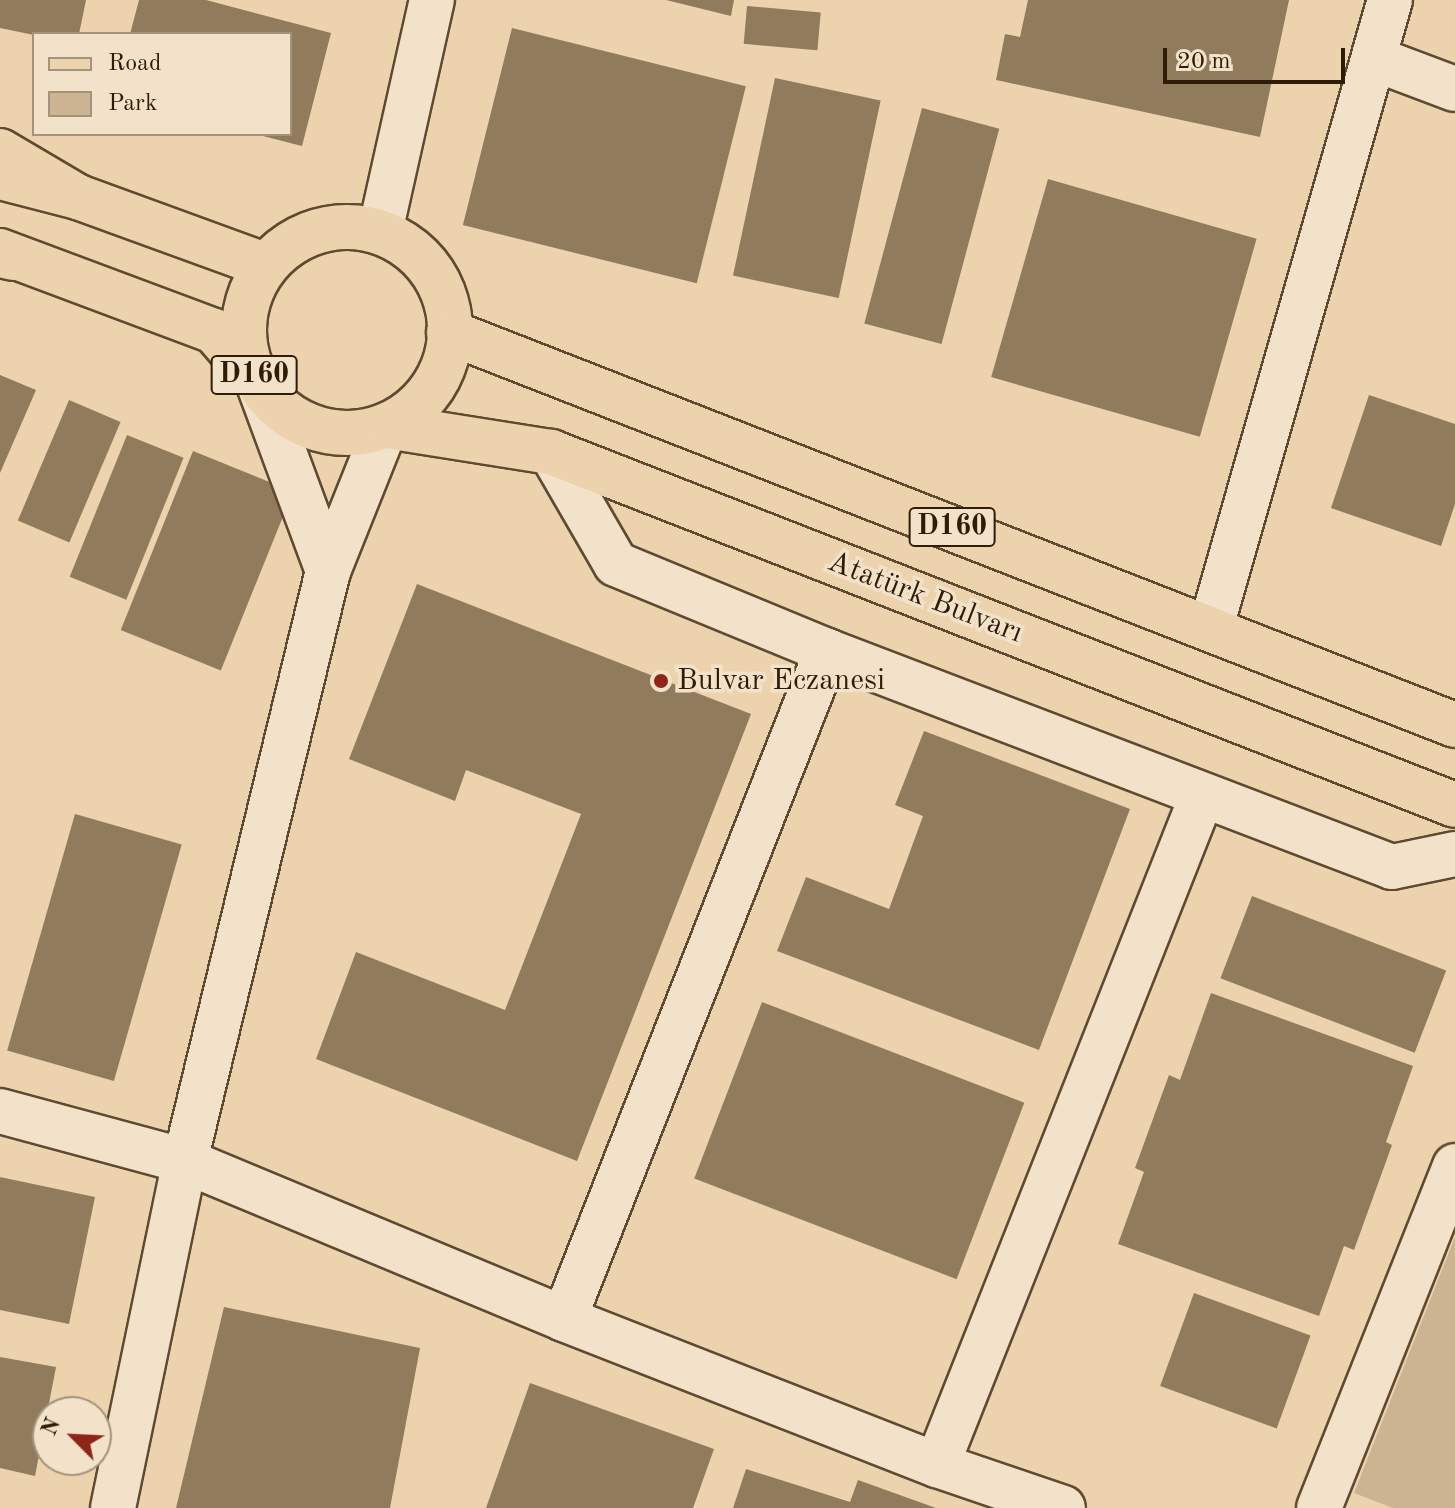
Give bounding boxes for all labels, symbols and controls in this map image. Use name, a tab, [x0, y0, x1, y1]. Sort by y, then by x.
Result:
legend	[32, 32, 292, 136]
scale bar	[1167, 32, 1349, 82]
text: 20 m	[1177, 50, 1231, 74]
text: Road	[108, 52, 161, 76]
text: Park	[108, 92, 157, 116]
road number: D160	[210, 351, 298, 399]
road number: D160	[908, 503, 996, 551]
street label: Atatürk Bulvarı	[822, 544, 1028, 652]
place label: Bulvar Eczanesi	[677, 663, 885, 699]
marker: Bulvar Eczanesi	[652, 672, 670, 690]
north arrow	[32, 1396, 112, 1476]
text: N	[38, 1415, 65, 1439]

